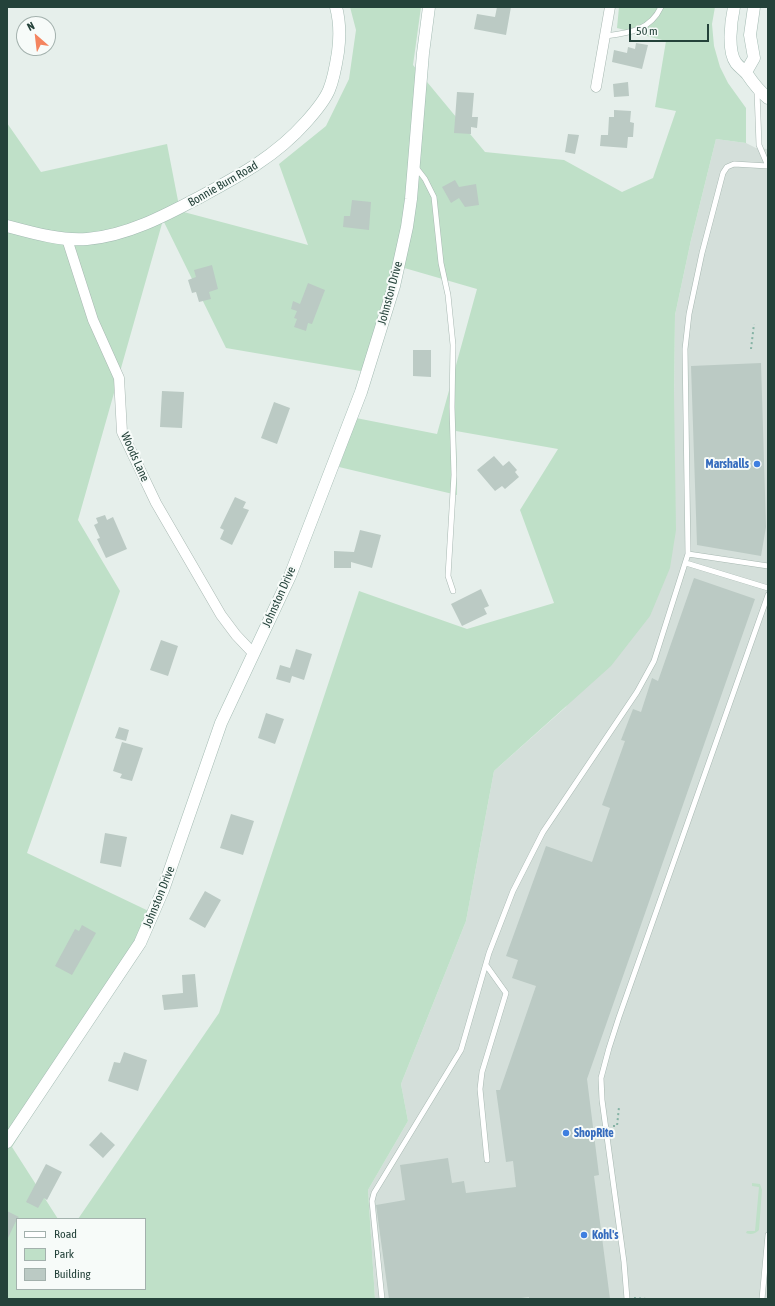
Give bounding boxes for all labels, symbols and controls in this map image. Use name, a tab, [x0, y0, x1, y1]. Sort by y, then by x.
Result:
north arrow	[16, 16, 56, 56]
scale bar	[631, 16, 711, 42]
text: N	[25, 19, 37, 33]
text: 50 m	[636, 24, 658, 38]
street label: Bonnie Burn Road	[186, 158, 260, 210]
street label: Johnston Drive	[375, 260, 405, 326]
street label: Woods Lane	[118, 430, 152, 484]
place label: Marshalls	[706, 457, 749, 471]
marker: Marshalls	[752, 459, 762, 469]
street label: Johnston Drive	[259, 564, 299, 630]
street label: Johnston Drive	[140, 864, 178, 930]
place label: ShopRite	[574, 1126, 614, 1140]
marker: ShopRite	[561, 1128, 571, 1138]
legend	[16, 1218, 146, 1290]
text: Road	[54, 1227, 77, 1241]
place label: Kohl's	[592, 1228, 618, 1242]
marker: Kohl's	[579, 1230, 589, 1240]
text: Park	[54, 1247, 74, 1261]
text: Building	[54, 1267, 91, 1281]

